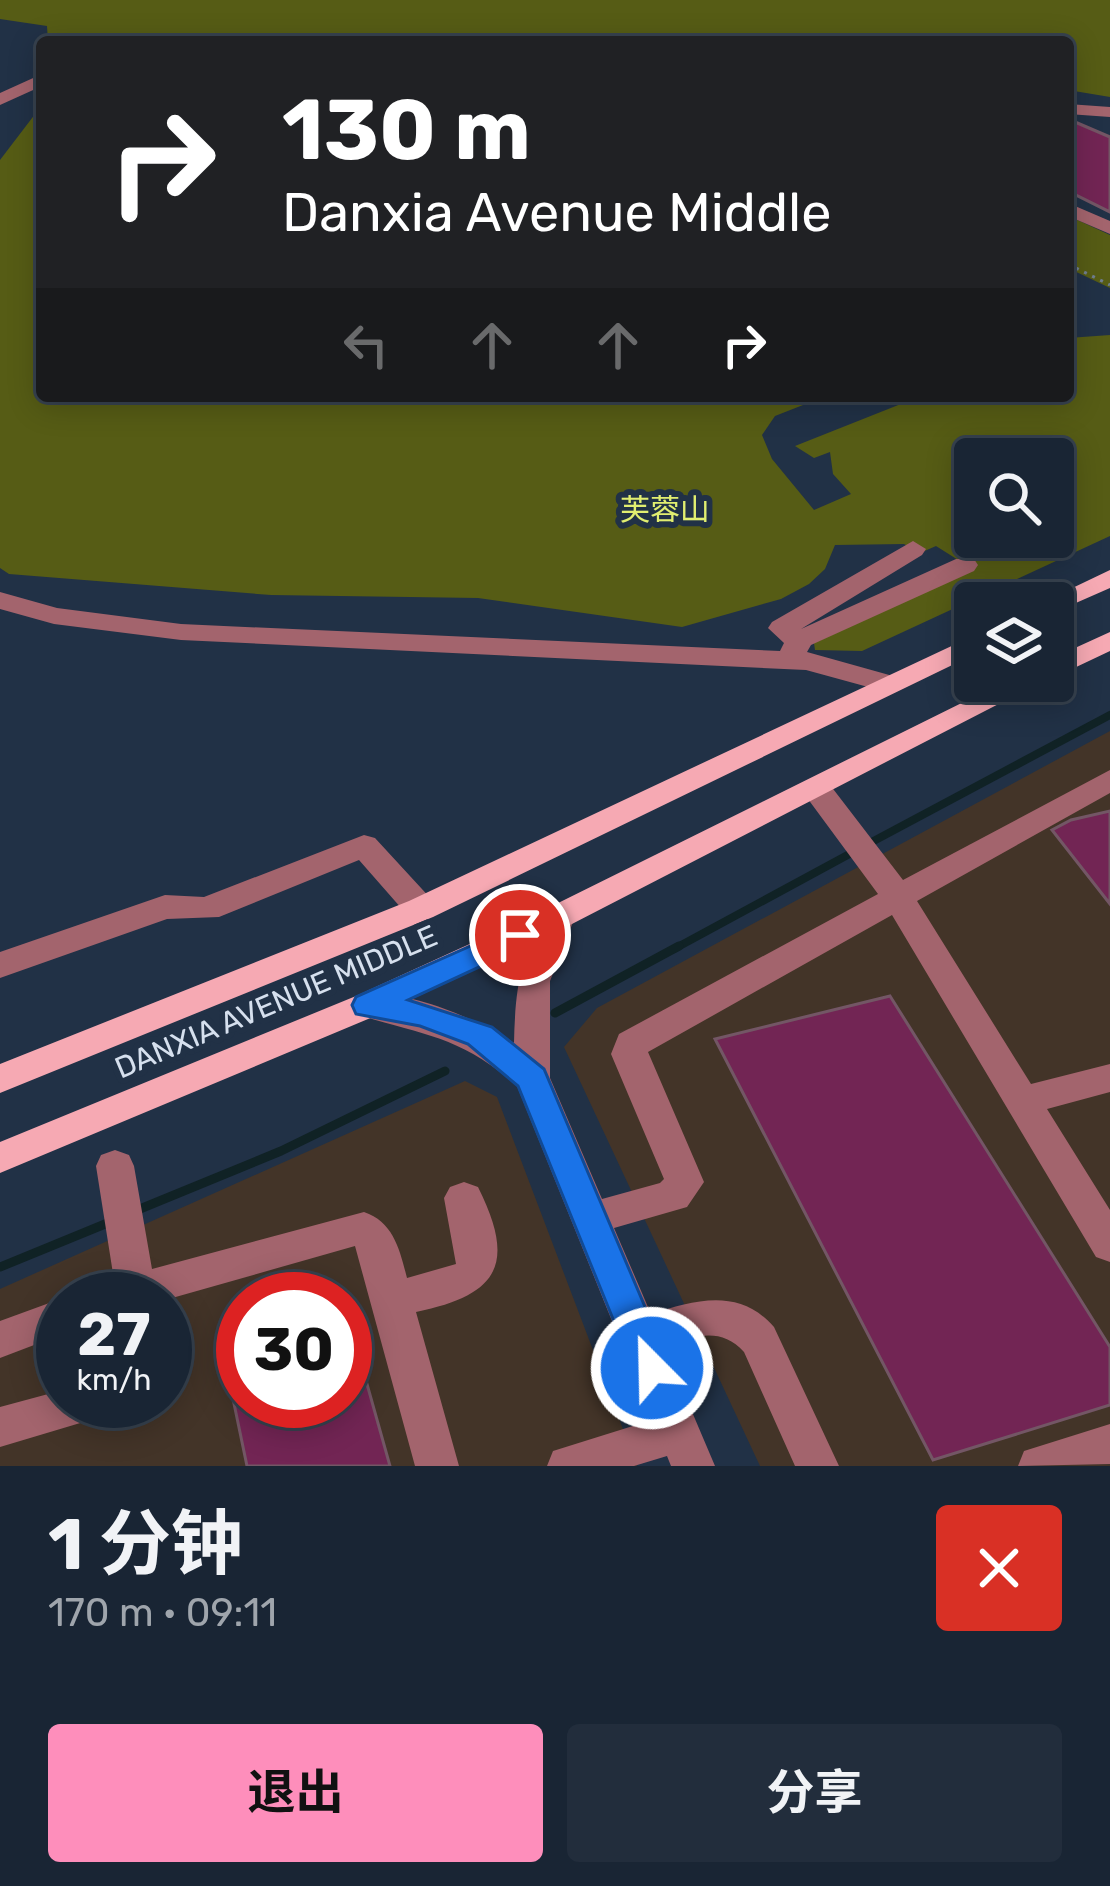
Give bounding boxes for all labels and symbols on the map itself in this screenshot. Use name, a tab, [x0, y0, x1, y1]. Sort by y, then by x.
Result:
park label: 芙蓉山	[620, 492, 710, 528]
pin	[469, 884, 571, 986]
street label: DANXIA AVENUE MIDDLE	[109, 918, 443, 1086]
speed limit sign: 30	[216, 1272, 372, 1428]
position arrow	[589, 1305, 715, 1431]

